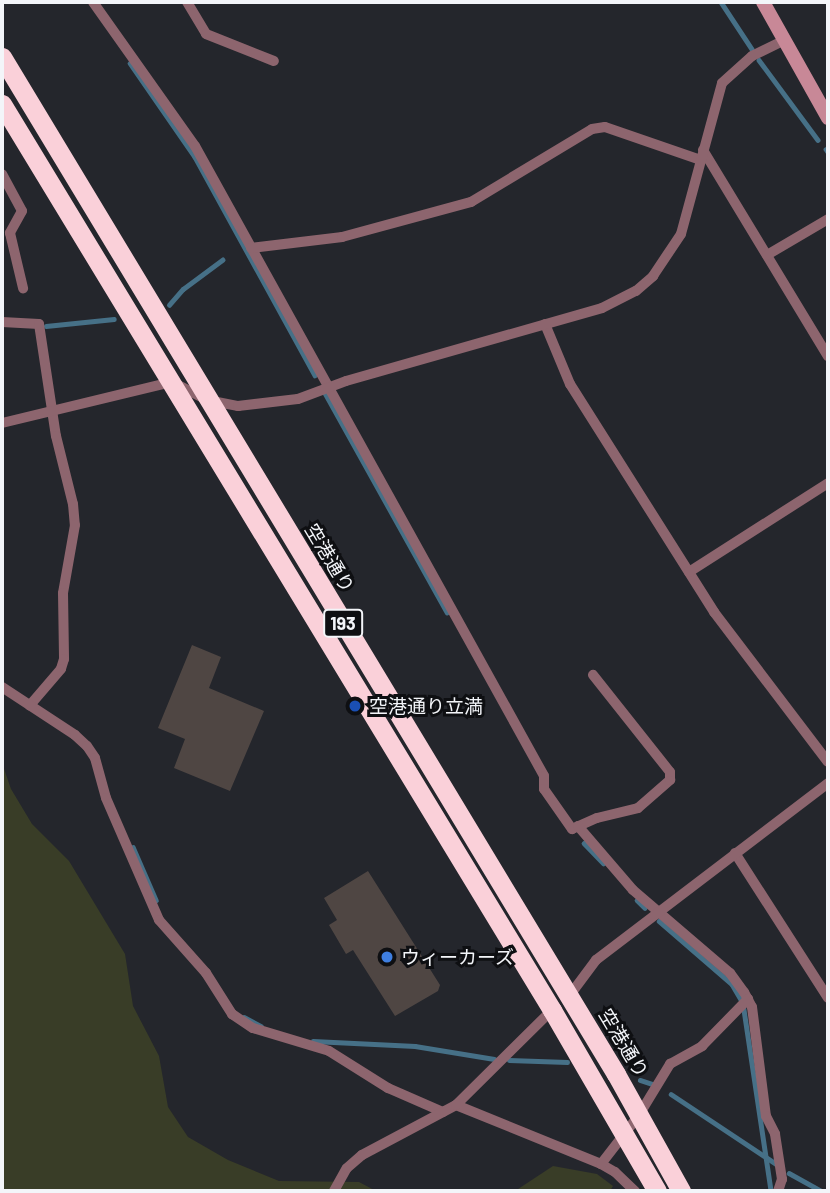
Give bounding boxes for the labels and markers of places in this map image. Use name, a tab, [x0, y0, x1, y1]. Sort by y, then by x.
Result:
place label: 空港通り立満	[369, 695, 483, 717]
marker: 空港通り立満	[347, 698, 363, 714]
place label: ウィーカーズ	[401, 946, 515, 968]
marker: ウィーカーズ	[379, 949, 395, 965]

